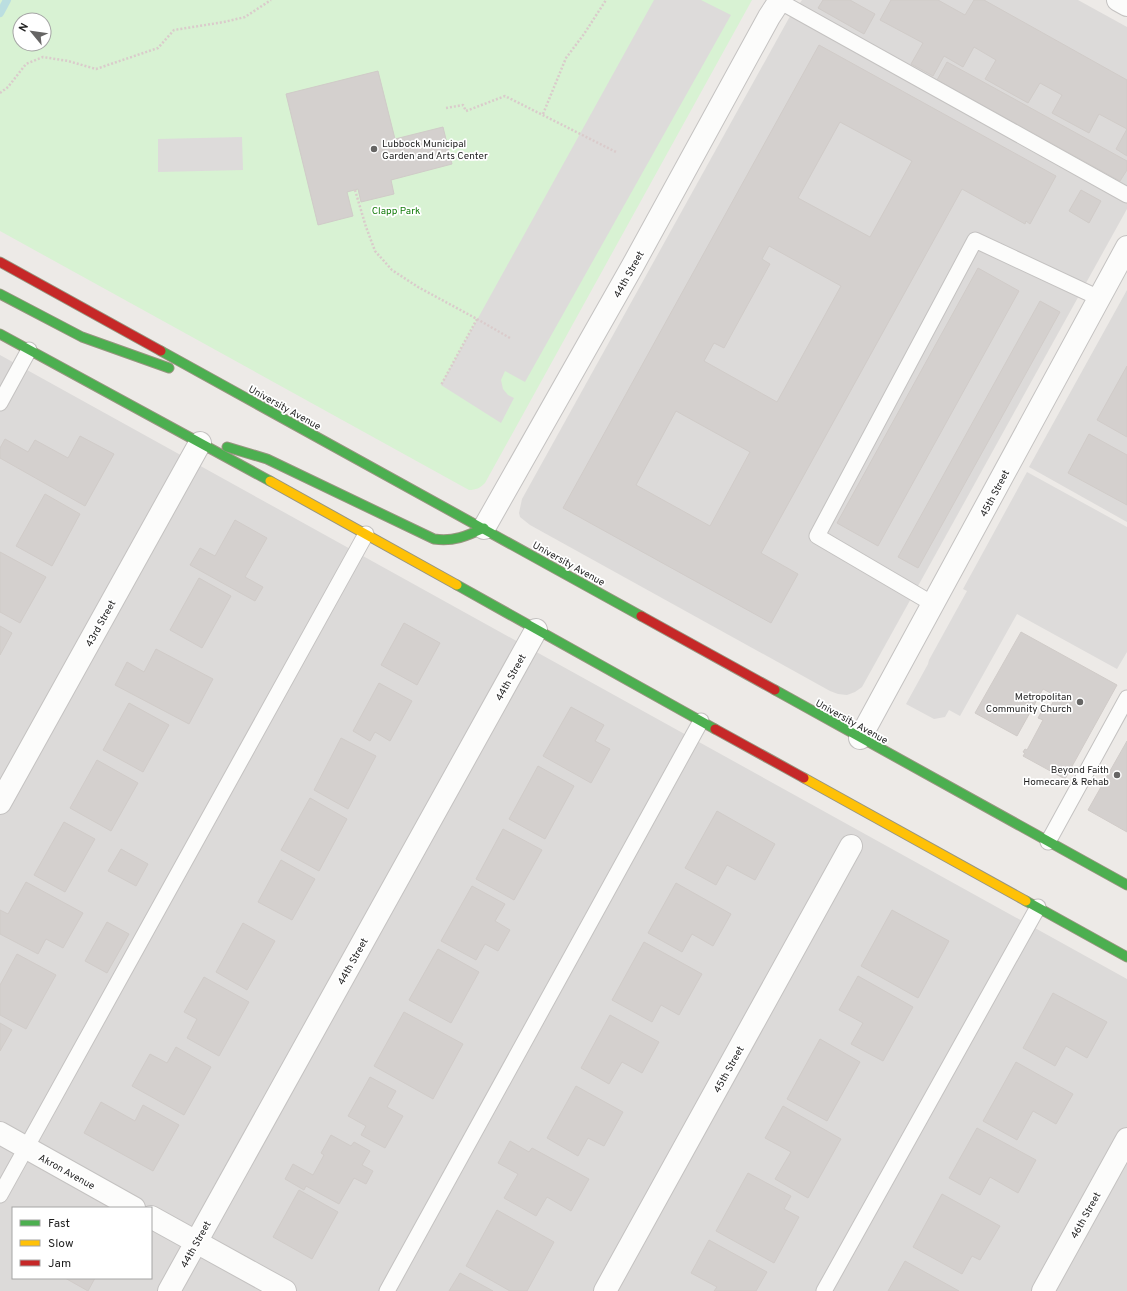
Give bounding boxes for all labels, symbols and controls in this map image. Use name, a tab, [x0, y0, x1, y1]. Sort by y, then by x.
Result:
north arrow	[12, 12, 52, 52]
text: N	[16, 21, 32, 34]
place label: Lubbock Municipal Garden and Arts Center	[382, 138, 488, 163]
marker: Lubbock Municipal Garden and Arts Center	[369, 144, 379, 154]
park label: Clapp Park	[372, 205, 420, 218]
street label: 44th Street	[611, 249, 648, 300]
street label: University Avenue	[246, 383, 323, 434]
street label: 45th Street	[977, 468, 1013, 519]
street label: University Avenue	[530, 539, 607, 590]
street label: 43rd Street	[83, 598, 120, 649]
street label: 44th Street	[493, 652, 530, 703]
place label: Metropolitan Community Church	[986, 691, 1072, 716]
street label: University Avenue	[813, 697, 890, 748]
marker: Metropolitan Community Church	[1075, 697, 1085, 707]
place label: Beyond Faith Homecare & Rehab	[1023, 764, 1109, 789]
marker: Beyond Faith Homecare & Rehab	[1112, 770, 1122, 780]
street label: 44th Street	[335, 936, 372, 987]
street label: 45th Street	[711, 1044, 748, 1095]
street label: Akron Avenue	[36, 1152, 97, 1193]
street label: 46th Street	[1068, 1190, 1105, 1241]
legend	[12, 1207, 152, 1279]
text: Fast	[48, 1216, 70, 1232]
street label: 44th Street	[178, 1219, 215, 1270]
text: Slow	[48, 1236, 74, 1252]
text: Jam	[48, 1256, 71, 1272]

